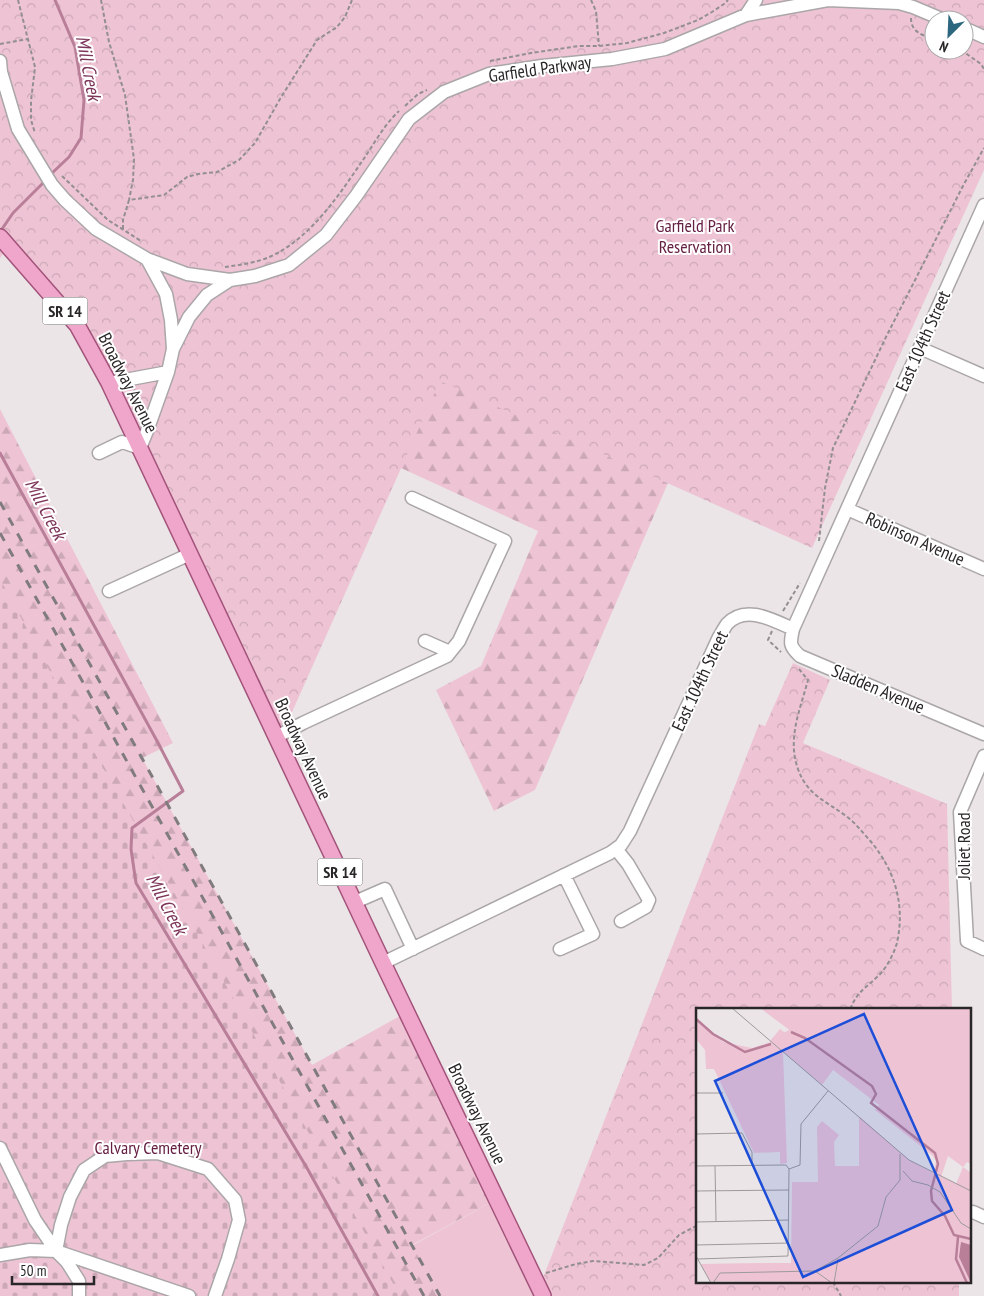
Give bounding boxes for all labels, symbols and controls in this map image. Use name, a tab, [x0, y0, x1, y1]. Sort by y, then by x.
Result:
north arrow	[924, 10, 974, 60]
water label: Mill Creek	[71, 33, 108, 105]
text: N	[937, 37, 951, 57]
street label: Garfield Parkway	[487, 50, 593, 87]
park label: Garfield Park Reservation	[656, 214, 734, 258]
street label: East 104th Street	[890, 287, 955, 395]
road number: SR 14	[42, 298, 88, 324]
street label: Broadway Avenue	[93, 329, 163, 437]
water label: Mill Creek	[20, 474, 73, 546]
street label: Robinson Avenue	[862, 506, 968, 571]
street label: East 104th Street	[666, 627, 733, 735]
street label: Sladden Avenue	[828, 659, 928, 718]
street label: Broadway Avenue	[270, 694, 337, 803]
street label: Joliet Road	[952, 812, 975, 881]
road number: SR 14	[318, 859, 362, 886]
water label: Mill Creek	[141, 869, 194, 941]
inset map	[696, 1008, 972, 1284]
street label: Broadway Avenue	[443, 1060, 512, 1168]
park label: Calvary Cemetery	[95, 1136, 202, 1159]
scale bar	[12, 1254, 95, 1286]
text: 50 m	[20, 1261, 46, 1280]

